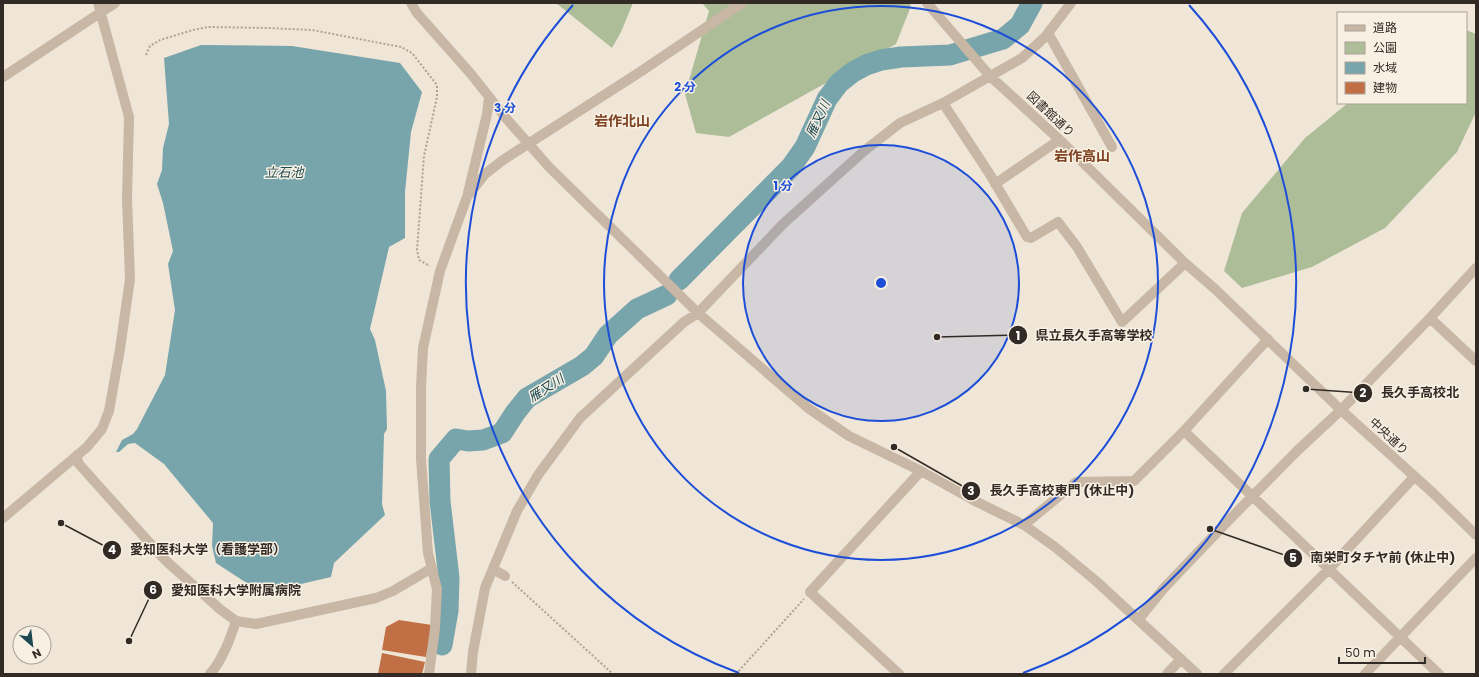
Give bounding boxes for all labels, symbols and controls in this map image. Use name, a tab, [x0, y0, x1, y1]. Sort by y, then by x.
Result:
legend	[1337, 12, 1467, 104]
text: 道路	[1373, 19, 1397, 36]
text: 公園	[1373, 39, 1397, 56]
text: 水域	[1373, 59, 1397, 76]
text: 2 分	[674, 78, 696, 95]
text: 建物	[1373, 79, 1397, 96]
street label: 図書館通り	[1023, 87, 1079, 141]
water label: 雁又川	[801, 96, 836, 141]
text: 3 分	[494, 99, 516, 116]
district label: 岩作北山	[594, 111, 650, 131]
district label: 岩作高山	[1054, 146, 1110, 166]
water label: 立石池	[264, 163, 305, 182]
text: 1 分	[773, 177, 793, 194]
centre of rings	[874, 276, 888, 290]
callout: 県立長久手高等学校	[1008, 323, 1161, 348]
text: 県立長久手高等学校	[1035, 326, 1153, 345]
text: 1	[1016, 327, 1020, 344]
water label: 雁又川	[524, 368, 569, 407]
callout: 長久手高校北	[1353, 380, 1467, 405]
text: 長久手高校北	[1381, 383, 1459, 402]
text: 2	[1360, 384, 1367, 401]
street label: 中央通り	[1366, 413, 1412, 459]
callout: 長久手高校東門 (休止中)	[961, 478, 1142, 503]
text: 長久手高校東門 (休止中)	[989, 481, 1135, 500]
text: 3	[967, 482, 975, 499]
callout: 愛知医科大学（看護学部）	[102, 537, 294, 562]
text: 愛知医科大学（看護学部）	[130, 540, 286, 559]
text: 4	[108, 541, 116, 558]
callout: 南栄町タチヤ前 (休止中)	[1283, 545, 1464, 570]
text: 南栄町タチヤ前 (休止中)	[1310, 548, 1456, 567]
text: 5	[1289, 549, 1297, 566]
callout: 愛知医科大学附属病院	[143, 578, 309, 603]
text: 6	[149, 581, 157, 598]
text: 愛知医科大学附属病院	[171, 581, 301, 600]
north arrow	[12, 625, 52, 665]
scale bar	[1339, 639, 1425, 665]
text: 50 m	[1345, 644, 1376, 661]
text: N	[29, 645, 44, 663]

